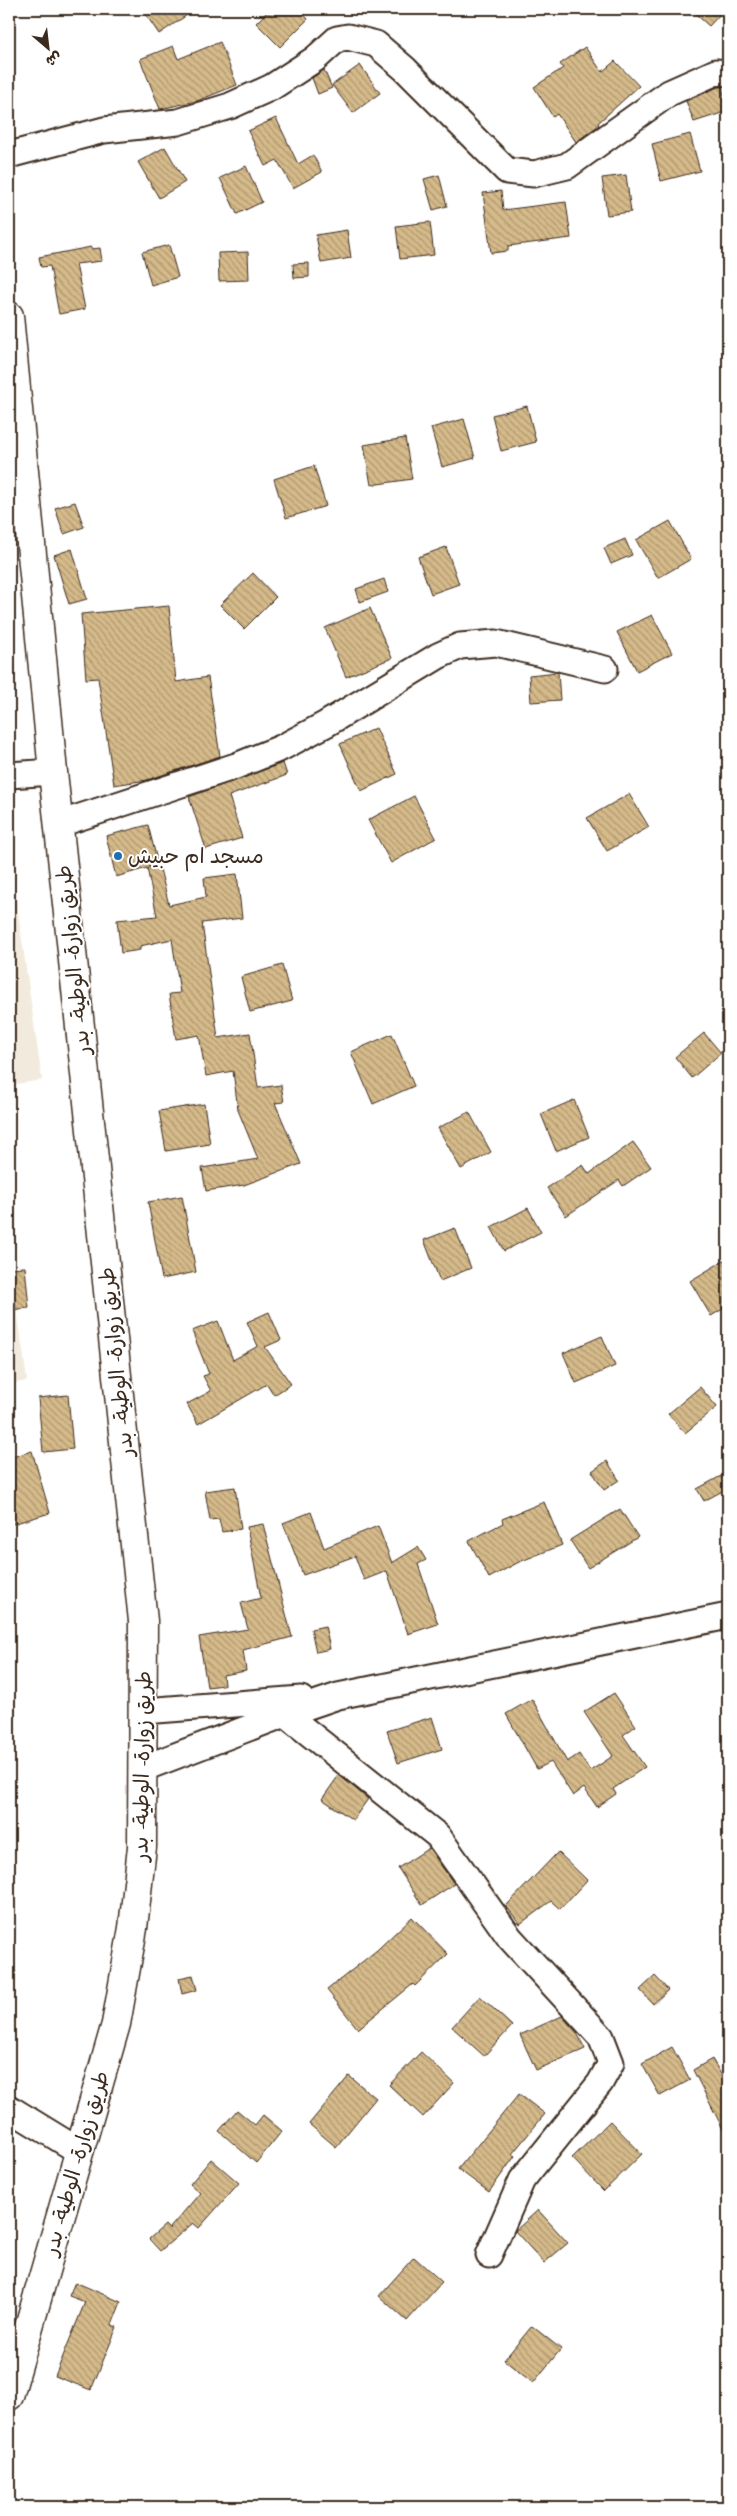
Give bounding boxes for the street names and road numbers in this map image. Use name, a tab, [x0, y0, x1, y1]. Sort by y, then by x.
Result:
street label: طريق زوارة- الوطية- بدر	[50, 864, 97, 1058]
street label: طريق زوارة- الوطية- بدر	[93, 1266, 140, 1460]
street label: طريق زوارة- الوطية- بدر	[127, 1671, 158, 1864]
street label: طريق زوارة- الوطية- بدر	[37, 2068, 116, 2260]

